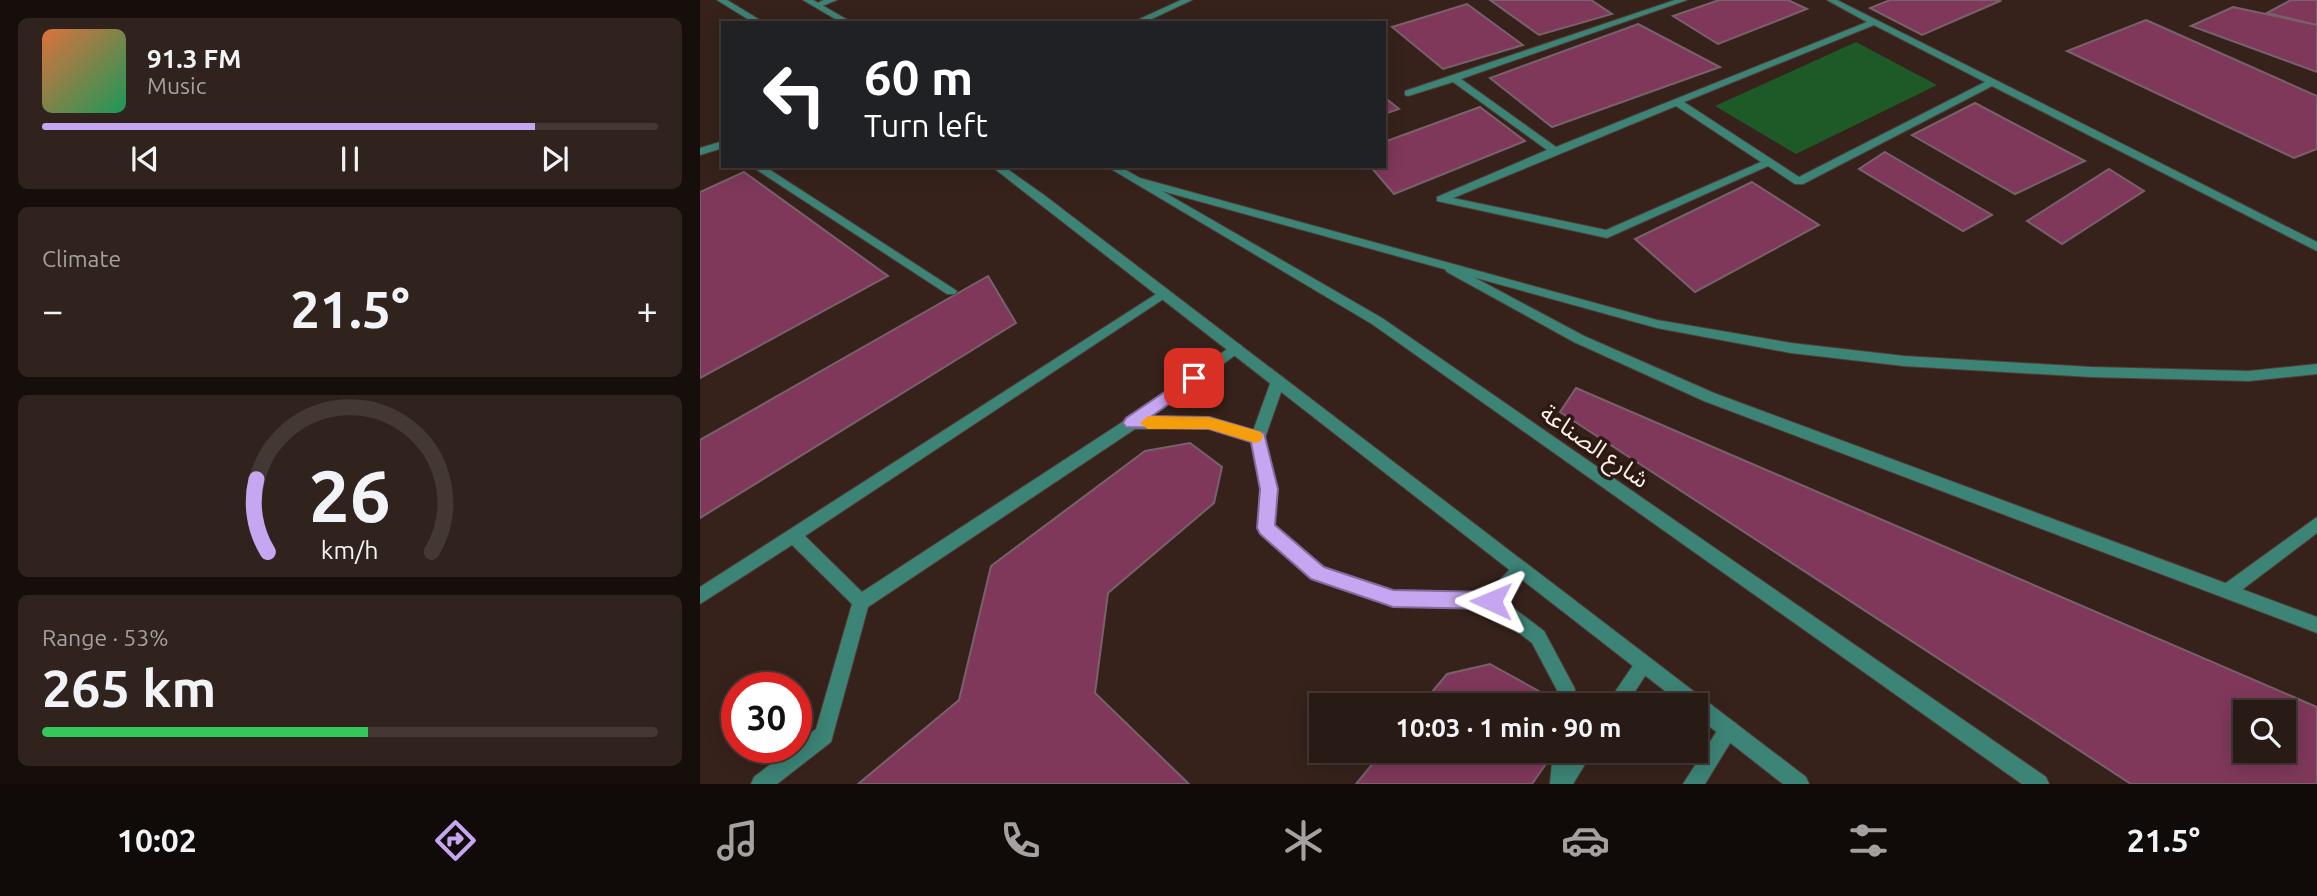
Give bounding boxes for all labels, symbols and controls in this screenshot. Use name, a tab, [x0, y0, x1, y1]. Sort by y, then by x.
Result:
text: 91.3 FM	[147, 44, 241, 73]
icon: left	[749, 49, 840, 140]
text: 60 m	[864, 49, 973, 104]
text: Music	[147, 73, 206, 98]
text: Turn left	[864, 107, 988, 143]
icon: previous	[126, 140, 164, 178]
icon: pause	[331, 140, 369, 178]
icon: next	[536, 140, 574, 178]
text: Climate	[42, 246, 121, 271]
text: 21.5°	[290, 280, 410, 338]
text: −	[42, 289, 63, 331]
text: +	[637, 289, 658, 331]
pin	[1164, 348, 1224, 408]
icon: arrive	[1175, 359, 1213, 397]
street label: شارع الصناعة	[1533, 399, 1654, 496]
text: 26	[309, 455, 391, 537]
text: km/h	[321, 536, 379, 564]
position arrow	[1454, 564, 1528, 638]
text: Range · 53%	[42, 625, 169, 650]
text: 265 km	[42, 659, 216, 717]
speed limit sign: 30	[721, 672, 812, 763]
map controls	[2233, 700, 2296, 763]
button: search	[2233, 700, 2296, 763]
text: 10:03 · 1 min · 90 m	[1395, 713, 1622, 742]
icon: directions	[431, 816, 480, 865]
icon: music	[713, 816, 762, 865]
icon: phone	[996, 816, 1045, 865]
icon: climate	[1279, 816, 1328, 865]
icon: car	[1561, 816, 1610, 865]
icon: filters	[1844, 816, 1893, 865]
text: 10:02	[117, 822, 197, 858]
text: 21.5°	[2127, 822, 2200, 858]

